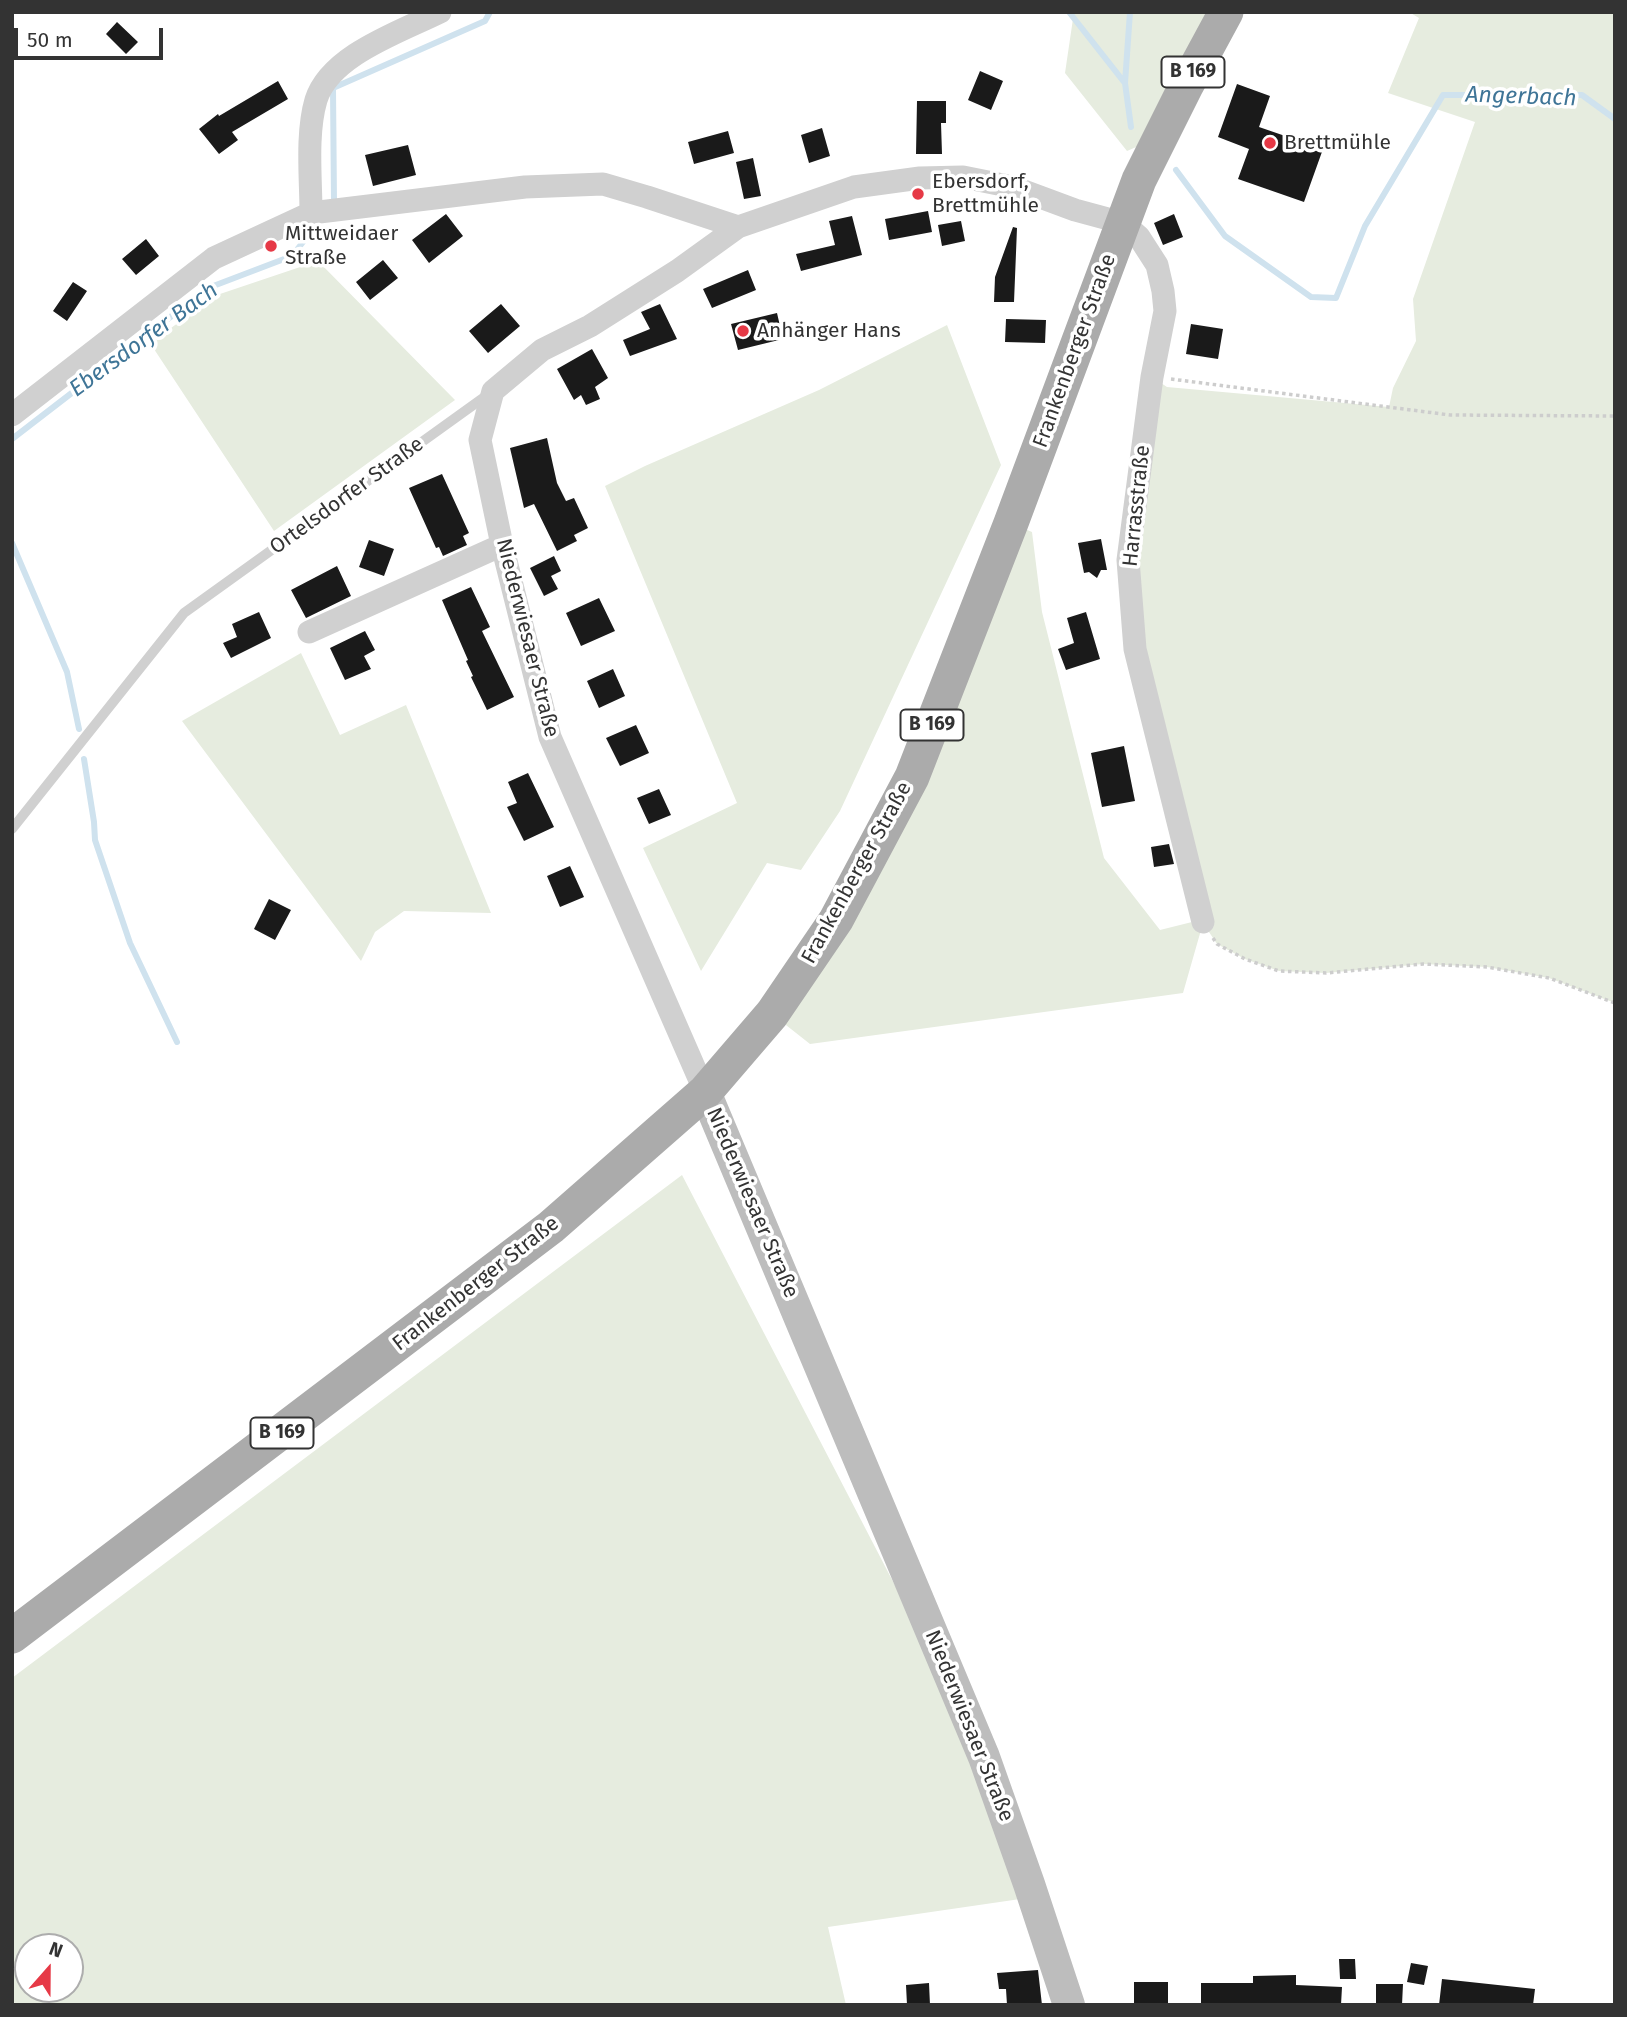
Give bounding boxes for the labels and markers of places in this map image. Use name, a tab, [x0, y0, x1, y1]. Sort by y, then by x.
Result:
place label: Brettmühle	[1284, 130, 1391, 156]
marker: Brettmühle	[1262, 135, 1278, 151]
place label: Ebersdorf, Brettmühle	[932, 169, 1039, 219]
marker: Ebersdorf, Brettmühle	[910, 186, 926, 202]
place label: Mittweidaer Straße	[285, 221, 398, 271]
marker: Mittweidaer Straße	[263, 238, 279, 254]
place label: Anhänger Hans	[757, 318, 901, 344]
marker: Anhänger Hans	[735, 323, 751, 339]

